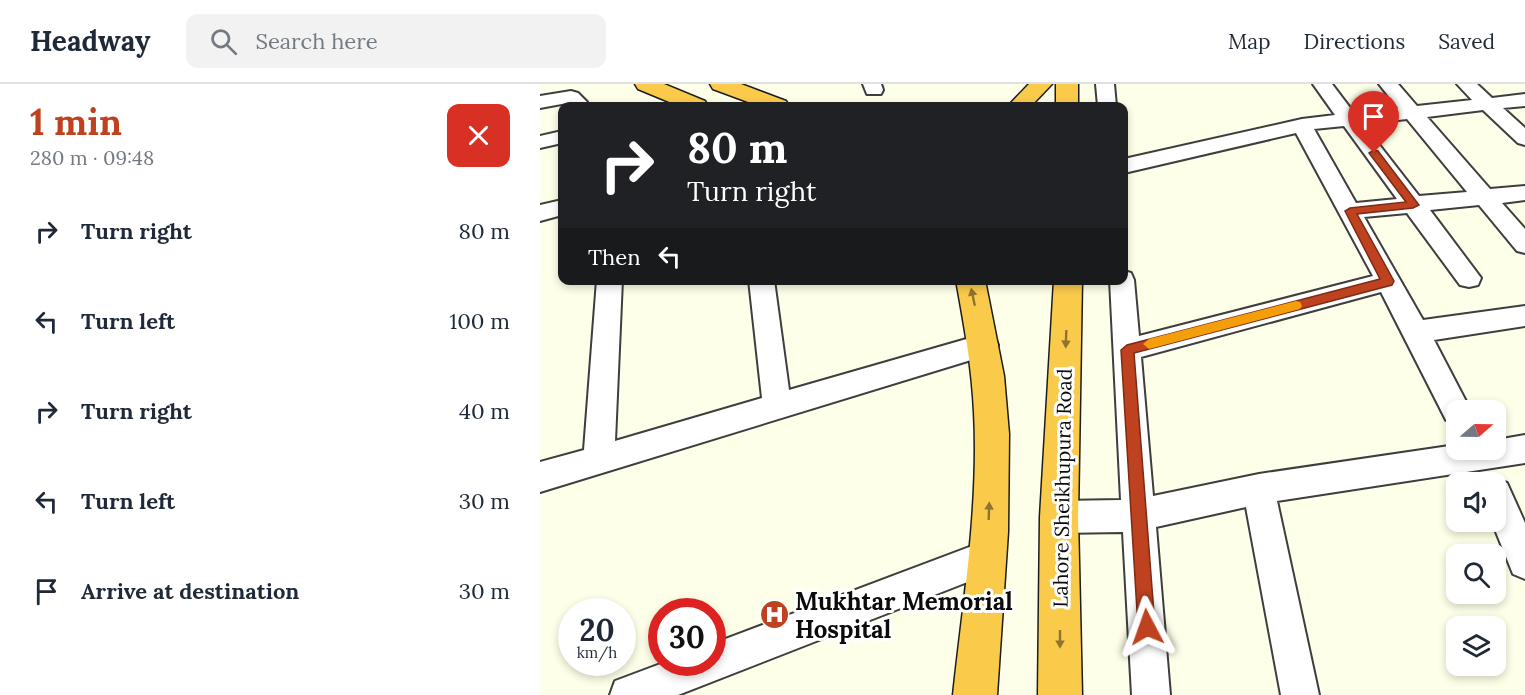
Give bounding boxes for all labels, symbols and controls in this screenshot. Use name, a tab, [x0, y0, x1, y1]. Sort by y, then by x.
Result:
search box	[186, 14, 606, 68]
text: Headway	[30, 23, 150, 59]
icon: search	[207, 25, 240, 58]
text: Search here	[255, 27, 378, 55]
text: Map	[1228, 28, 1271, 55]
text: Directions	[1304, 28, 1405, 55]
text: Saved	[1438, 28, 1495, 55]
pin	[1348, 91, 1399, 153]
text: 1 min	[30, 99, 122, 145]
icon: arrive	[1357, 100, 1390, 133]
button: close	[447, 104, 510, 167]
text: 80 m	[687, 121, 787, 175]
icon: right	[588, 126, 666, 204]
text: 280 m · 09:48	[30, 145, 154, 170]
text: Turn right	[687, 174, 816, 208]
icon: right	[30, 215, 63, 248]
text: Turn right	[81, 217, 192, 245]
text: 80 m	[459, 217, 510, 245]
icon: left	[653, 240, 686, 273]
text: Then	[588, 243, 641, 271]
one-way arrow	[968, 287, 977, 306]
icon: left	[30, 305, 63, 338]
text: Turn left	[81, 307, 175, 335]
text: 100 m	[449, 307, 510, 335]
one-way arrow	[1061, 329, 1071, 348]
street label: Lahore Sheikhupura Road	[1047, 368, 1077, 608]
icon: right	[30, 395, 63, 428]
text: Turn right	[81, 397, 192, 425]
text: 40 m	[459, 397, 510, 425]
north arrow	[1446, 400, 1506, 460]
map controls	[1446, 400, 1506, 676]
button: sound	[1446, 472, 1506, 532]
icon: left	[30, 485, 63, 518]
text: Turn left	[81, 487, 175, 515]
text: 30 m	[459, 487, 510, 515]
one-way arrow	[984, 502, 994, 521]
button: search	[1446, 544, 1506, 604]
icon: arrive	[30, 575, 63, 608]
text: Arrive at destination	[81, 577, 299, 605]
text: 30 m	[459, 577, 510, 605]
place label: Mukhtar Memorial Hospital	[795, 586, 1013, 645]
position arrow	[1115, 595, 1179, 659]
speed limit sign: 30	[648, 598, 726, 676]
hospital icon: Mukhtar Memorial Hospital	[758, 599, 790, 631]
text: 20	[579, 611, 615, 649]
button: layers	[1446, 616, 1506, 676]
one-way arrow	[1055, 629, 1065, 648]
text: km/h	[577, 643, 617, 662]

